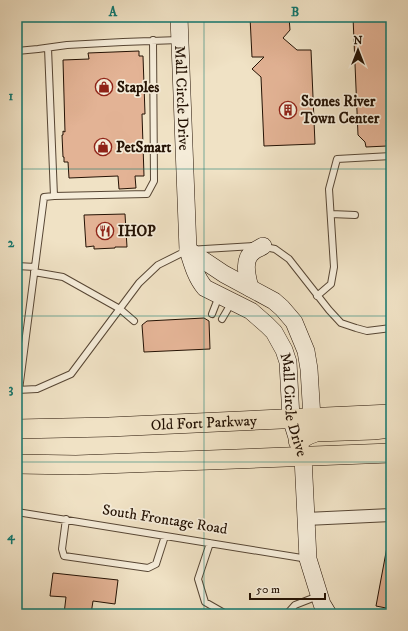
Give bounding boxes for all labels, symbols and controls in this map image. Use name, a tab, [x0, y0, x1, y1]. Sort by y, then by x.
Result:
text: A	[108, 4, 118, 20]
text: B	[291, 4, 299, 20]
north arrow	[338, 30, 378, 70]
text: N	[353, 34, 363, 48]
street label: Mall Circle Drive	[170, 45, 193, 151]
shop icon: Staples	[94, 77, 114, 97]
place label: Staples	[117, 78, 159, 97]
text: 1	[9, 88, 14, 104]
place label: Stones River Town Center	[300, 92, 380, 128]
building icon: Stones River Town Center	[278, 100, 298, 120]
shop icon: PetSmart	[93, 137, 113, 157]
place label: PetSmart	[116, 138, 172, 157]
restaurant icon: IHOP	[95, 221, 115, 241]
place label: IHOP	[118, 222, 156, 241]
text: 2	[8, 235, 15, 251]
street label: Mall Circle Drive	[275, 350, 311, 459]
text: 3	[9, 381, 14, 397]
street label: Old Fort Parkway	[150, 411, 258, 435]
street label: South Frontage Road	[101, 500, 229, 539]
text: 4	[6, 528, 15, 545]
scale bar	[250, 575, 325, 601]
text: 50 m	[256, 582, 280, 597]

